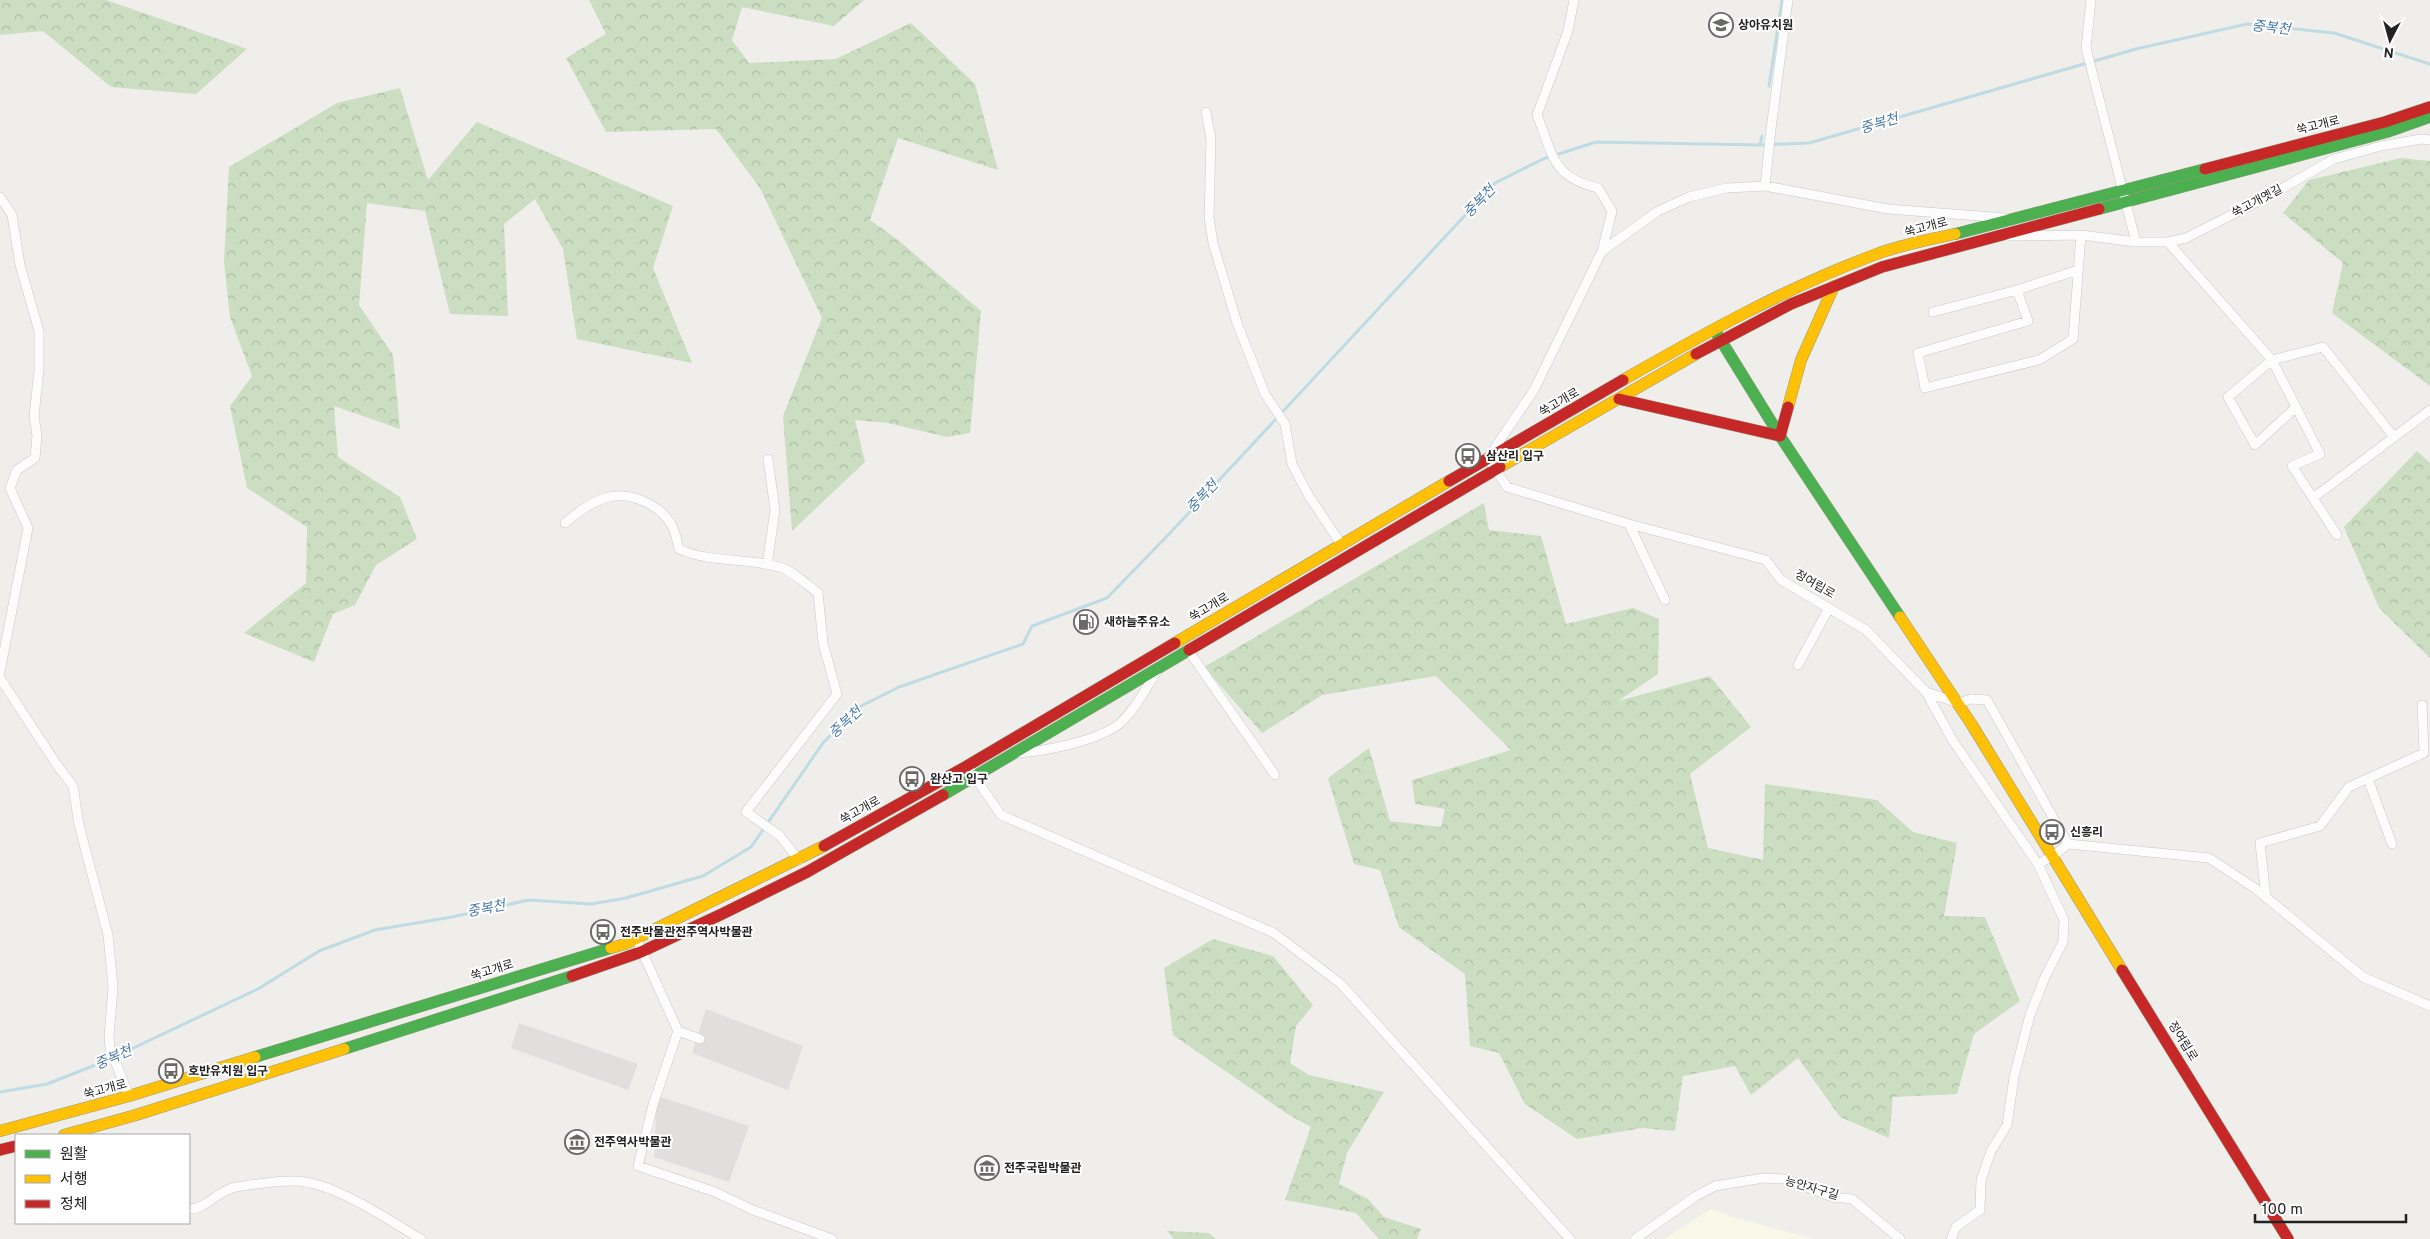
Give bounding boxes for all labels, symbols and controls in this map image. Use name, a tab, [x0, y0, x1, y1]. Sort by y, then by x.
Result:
school or university icon: 상아유치원	[1708, 12, 1734, 38]
north arrow	[2365, 15, 2415, 65]
place label: 상아유치원	[1738, 18, 1793, 34]
water label: 중복천	[2251, 18, 2292, 39]
text: N	[2383, 42, 2395, 60]
water label: 중복천	[1858, 111, 1901, 138]
street label: 쑥고개로	[2295, 113, 2342, 139]
water label: 중복천	[1461, 181, 1500, 222]
street label: 쑥고개옛길	[2229, 182, 2286, 222]
street label: 쑥고개로	[1903, 215, 1950, 241]
street label: 쑥고개로	[1536, 385, 1583, 421]
bus stop icon: 삼산리 입구	[1455, 443, 1481, 469]
place label: 삼산리 입구	[1486, 449, 1544, 465]
water label: 중복천	[1184, 476, 1223, 517]
street label: 정여립로	[1791, 567, 1838, 603]
street label: 쑥고개로	[1186, 590, 1233, 626]
fuel station icon: 새하늘주유소	[1073, 609, 1099, 635]
place label: 새하늘주유소	[1104, 615, 1170, 631]
water label: 중복천	[826, 703, 867, 742]
bus stop icon: 완산고 입구	[899, 766, 925, 792]
place label: 완산고 입구	[930, 772, 988, 788]
street label: 쑥고개로	[837, 793, 884, 829]
bus stop icon: 신흥리	[2039, 819, 2065, 845]
place label: 신흥리	[2070, 825, 2103, 841]
water label: 중복천	[466, 897, 508, 922]
bus stop icon: 전주박물관전주역사박물관	[590, 919, 616, 945]
place label: 전주박물관전주역사박물관	[620, 925, 752, 941]
street label: 쑥고개로	[469, 957, 516, 985]
street label: 정여립로	[2164, 1019, 2201, 1064]
water label: 중복천	[93, 1042, 136, 1074]
bus stop icon: 호반유치원 입구	[158, 1058, 184, 1084]
place label: 호반유치원 입구	[188, 1064, 268, 1080]
street label: 쑥고개로	[82, 1077, 129, 1103]
museum icon: 전주역사박물관	[564, 1129, 590, 1155]
legend	[15, 1134, 190, 1224]
place label: 전주역사박물관	[594, 1135, 671, 1151]
text: 원활	[60, 1146, 88, 1165]
museum icon: 전주국립박물관	[974, 1155, 1000, 1181]
place label: 전주국립박물관	[1004, 1161, 1081, 1177]
text: 서행	[60, 1171, 88, 1190]
street label: 능안자구길	[1783, 1174, 1840, 1204]
scale bar	[2255, 1192, 2406, 1224]
text: 정체	[60, 1196, 88, 1215]
text: 100 m	[2262, 1201, 2303, 1220]

